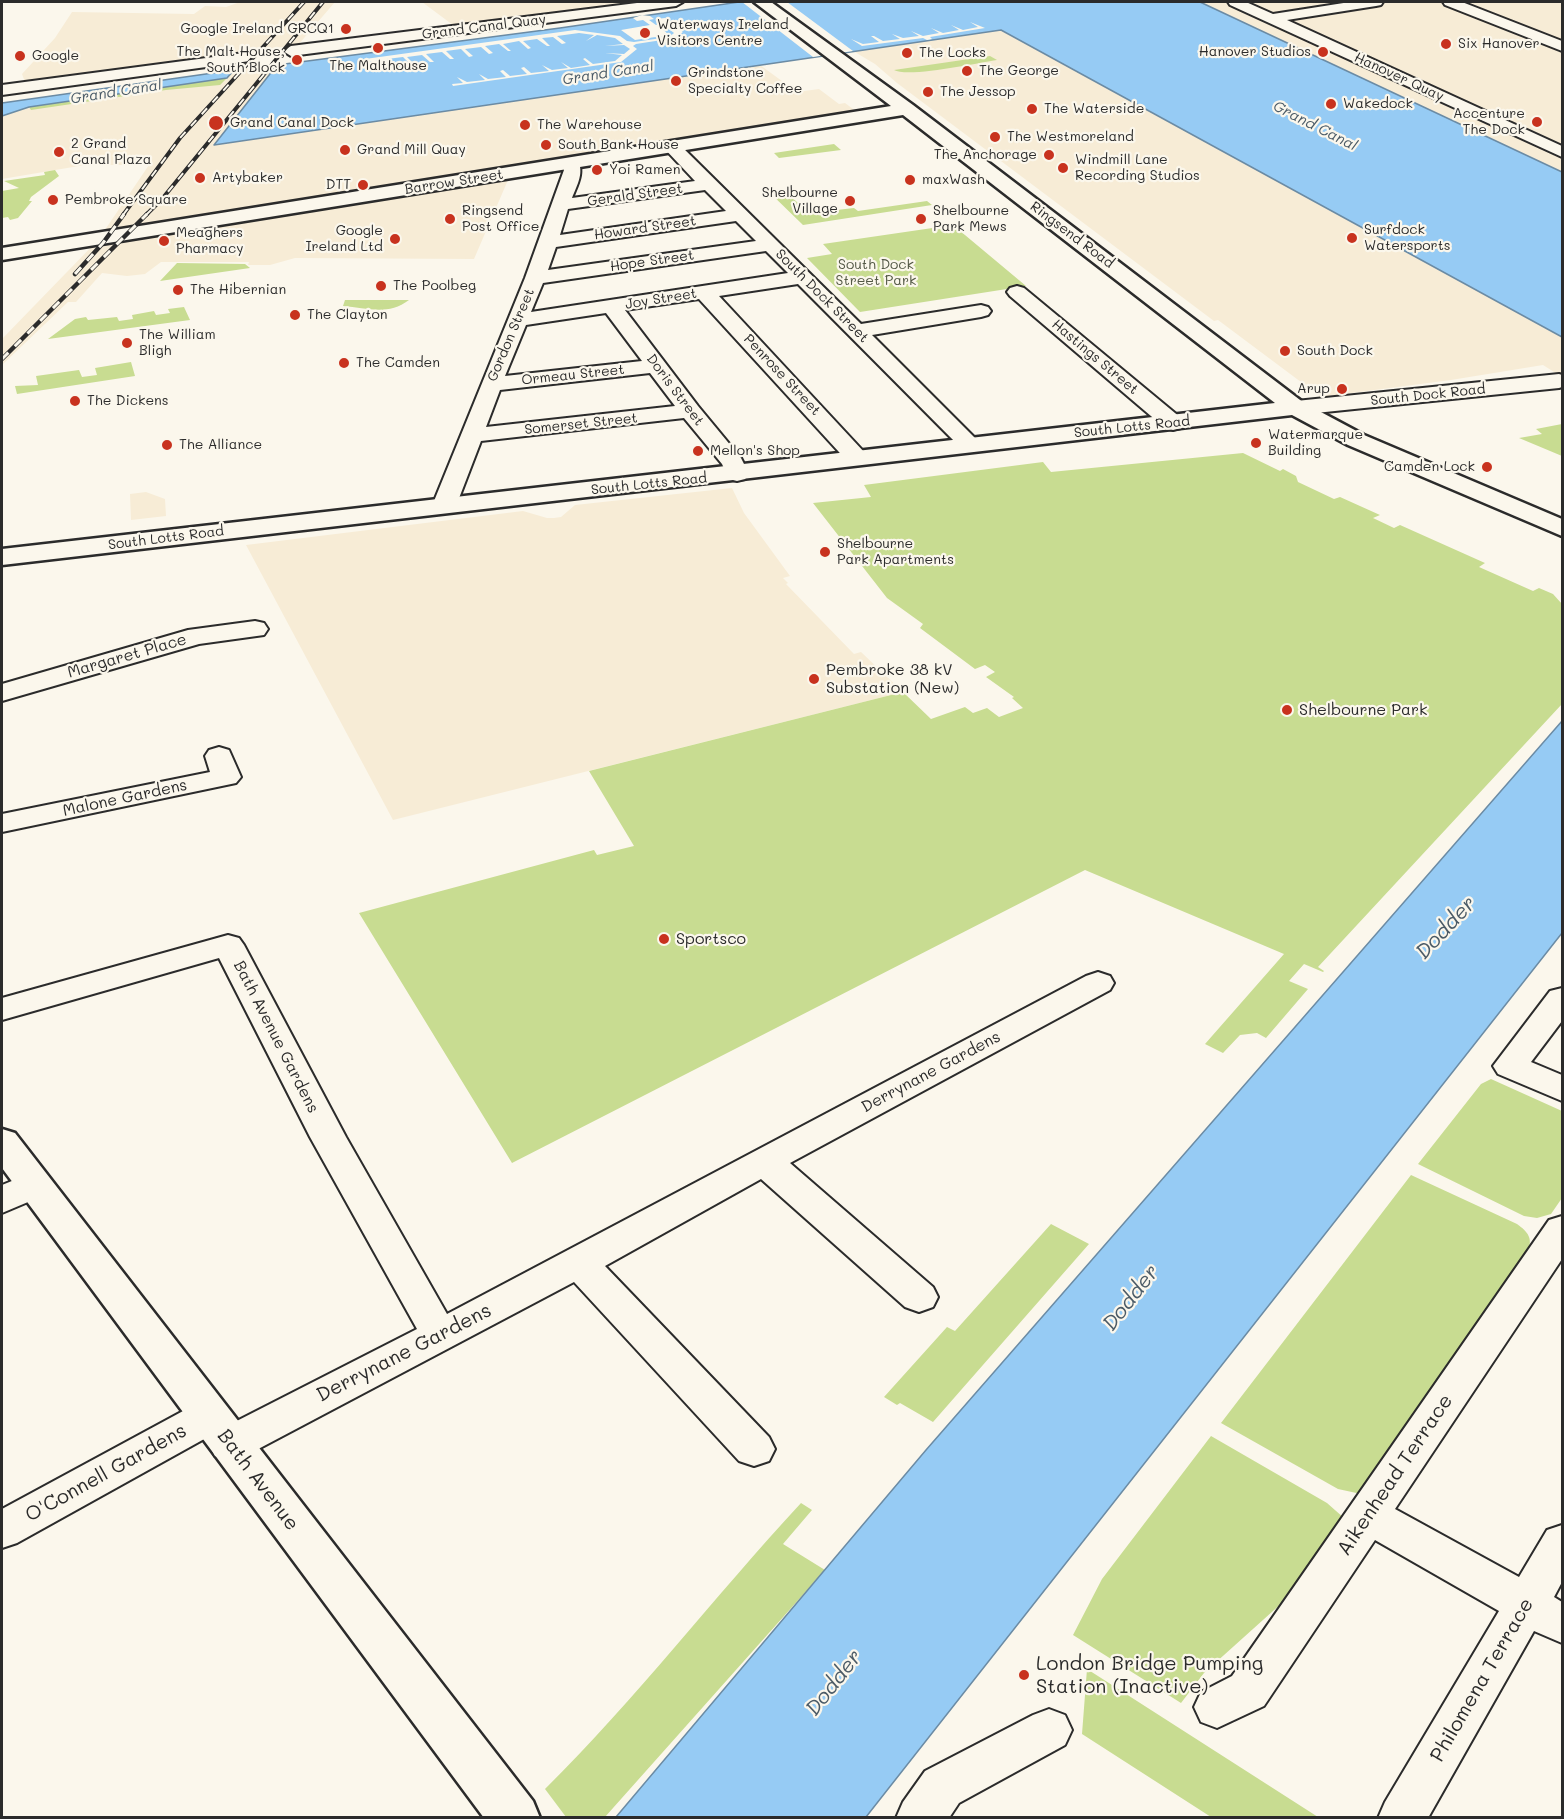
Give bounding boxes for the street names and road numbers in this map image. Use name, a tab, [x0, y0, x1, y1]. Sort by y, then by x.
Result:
street label: Grand Canal Quay	[421, 11, 547, 43]
street label: Hanover Quay	[1352, 49, 1446, 105]
street label: Barrow Street	[403, 166, 505, 198]
street label: Gerald Street	[586, 180, 684, 210]
street label: Ringsend Road	[1027, 198, 1117, 272]
street label: Howard Street	[593, 213, 697, 243]
street label: South Dock Street	[772, 246, 872, 346]
street label: Hope Street	[609, 247, 695, 275]
street label: Joy Street	[624, 285, 698, 313]
street label: Gordon Street	[484, 286, 538, 384]
street label: Hastings Street	[1048, 316, 1142, 398]
street label: Penrose Street	[740, 331, 824, 419]
street label: Doris Street	[643, 351, 707, 429]
street label: Ormeau Street	[521, 361, 625, 389]
street label: South Dock Road	[1370, 381, 1486, 409]
street label: Somerset Street	[524, 410, 638, 438]
street label: South Lotts Road	[1073, 413, 1191, 441]
street label: South Lotts Road	[590, 470, 708, 498]
street label: South Lotts Road	[107, 523, 225, 553]
street label: Margaret Place	[65, 630, 189, 682]
street label: Malone Gardens	[61, 775, 189, 821]
street label: Bath Avenue Gardens	[229, 958, 323, 1116]
street label: Derrynane Gardens	[858, 1027, 1004, 1117]
street label: Derrynane Gardens	[312, 1298, 496, 1408]
street label: Aikenhead Terrace	[1332, 1390, 1458, 1560]
street label: O'Connell Gardens	[21, 1419, 191, 1527]
street label: Bath Avenue	[212, 1425, 304, 1535]
street label: Philomena Terrace	[1425, 1594, 1539, 1766]

